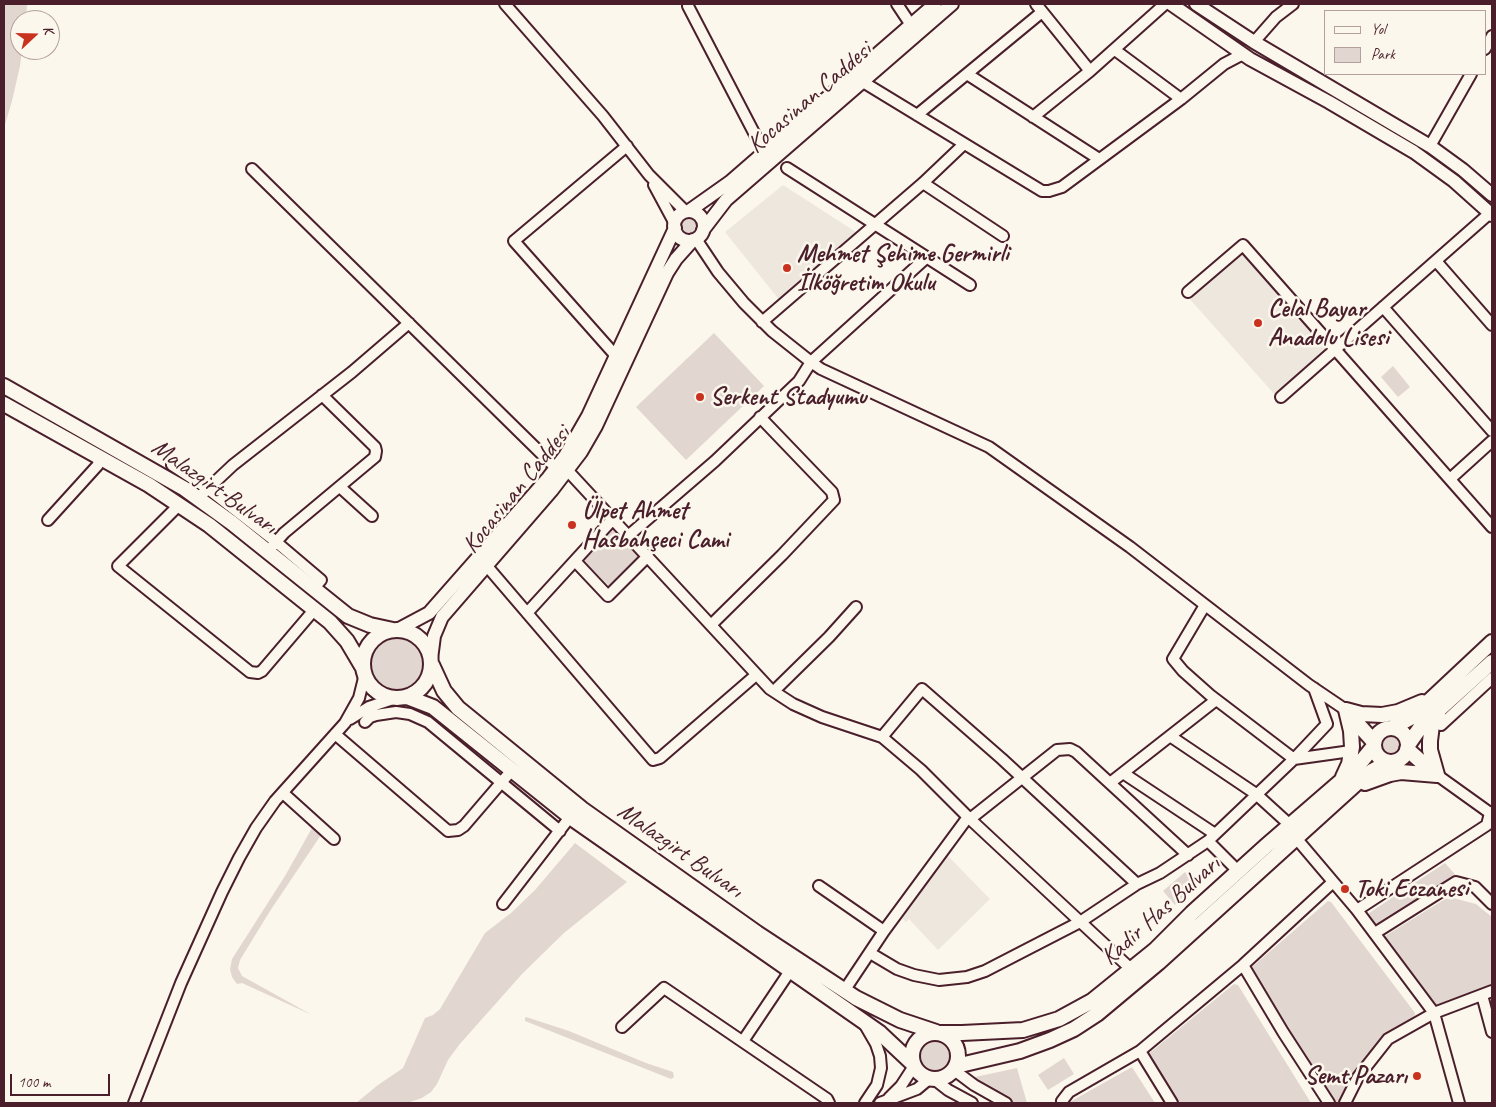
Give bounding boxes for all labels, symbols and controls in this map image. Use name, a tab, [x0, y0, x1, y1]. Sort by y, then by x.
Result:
north arrow	[10, 10, 60, 60]
legend	[1324, 10, 1486, 75]
text: Yol	[1371, 20, 1386, 39]
text: K	[39, 23, 58, 36]
street label: Kocasinan Caddesi	[742, 36, 878, 160]
text: Park	[1371, 45, 1395, 64]
place label: Mehmet Şehime Germirli İlköğretim Okulu	[797, 239, 1009, 298]
marker: Mehmet Şehime Germirli İlköğretim Okulu	[781, 262, 793, 274]
place label: Celal Bayar Anadolu Lisesi	[1268, 294, 1389, 353]
marker: Celal Bayar Anadolu Lisesi	[1252, 317, 1264, 329]
place label: Serkent Stadyumu	[710, 382, 866, 412]
marker: Serkent Stadyumu	[694, 391, 706, 403]
street label: Kocasinan Caddesi	[456, 420, 578, 560]
street label: Malazgirt Bulvarı	[145, 433, 283, 541]
place label: Ülpet Ahmet Hasbahçeci Cami	[582, 496, 729, 555]
marker: Ülpet Ahmet Hasbahçeci Cami	[566, 519, 578, 531]
street label: Malazgirt Bulvarı	[611, 797, 749, 905]
street label: Kadir Has Bulvarı	[1095, 850, 1227, 972]
place label: Toki Eczanesi	[1355, 874, 1468, 904]
marker: Toki Eczanesi	[1339, 883, 1351, 895]
place label: Semt Pazarı	[1305, 1061, 1407, 1091]
scale bar	[12, 1064, 112, 1096]
marker: Semt Pazarı	[1411, 1070, 1423, 1082]
text: 100 m	[18, 1073, 50, 1092]

